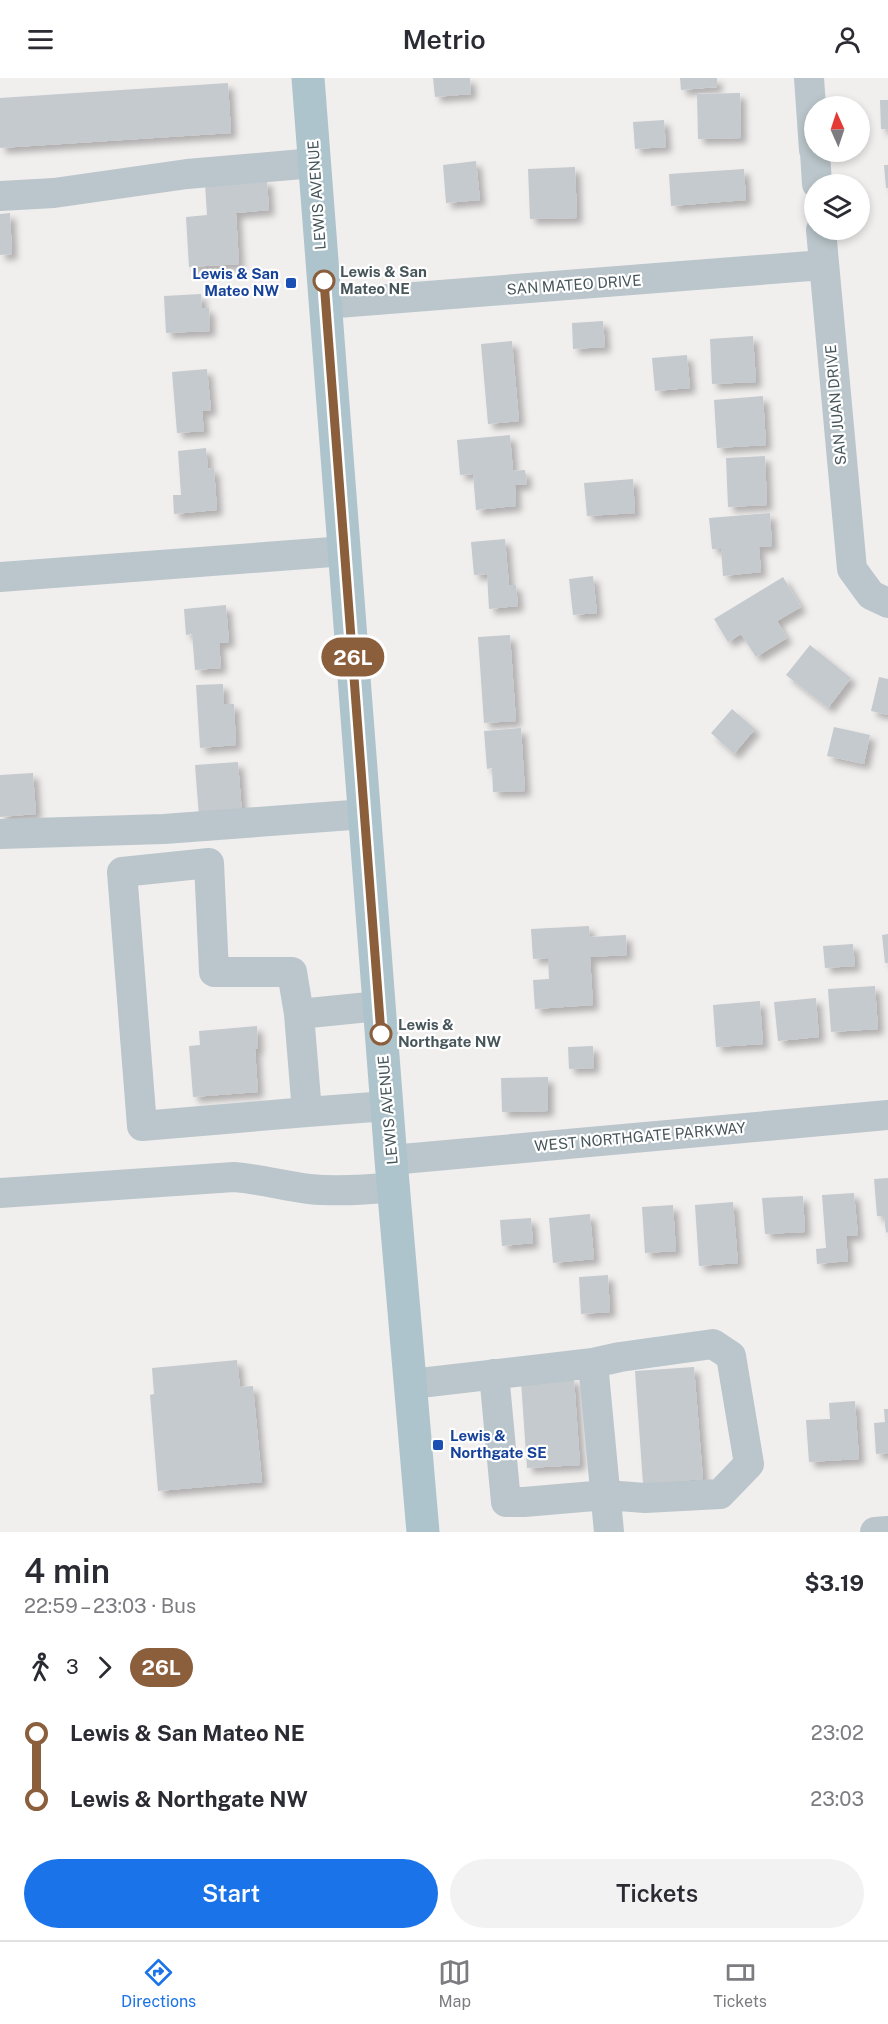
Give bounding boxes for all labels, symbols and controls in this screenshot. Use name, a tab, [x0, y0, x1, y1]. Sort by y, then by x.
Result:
icon: menu	[24, 23, 57, 56]
text: Metrio	[402, 23, 486, 55]
icon: person	[831, 23, 864, 56]
north arrow	[804, 96, 870, 162]
map controls	[804, 96, 870, 240]
street label: LEWIS AVENUE	[304, 140, 329, 250]
button: layers	[804, 174, 870, 240]
place label: Lewis & San Mateo NE	[340, 263, 427, 297]
place label: Lewis & San Mateo NW	[192, 265, 279, 299]
marker: Lewis & San Mateo NE	[313, 270, 335, 292]
street label: SAN MATEO DRIVE	[506, 271, 642, 298]
marker: Lewis & San Mateo NW	[284, 276, 298, 290]
street label: SAN JUAN DRIVE	[822, 344, 849, 466]
line badge: 26L	[318, 638, 388, 676]
text: 26L	[333, 645, 373, 670]
place label: Lewis & Northgate NW	[398, 1016, 502, 1050]
marker: Lewis & Northgate NW	[370, 1023, 392, 1045]
street label: LEWIS AVENUE	[374, 1055, 401, 1165]
street label: WEST NORTHGATE PARKWAY	[534, 1119, 746, 1154]
place label: Lewis & Northgate SE	[450, 1427, 547, 1461]
marker: Lewis & Northgate SE	[431, 1438, 445, 1452]
text: 4 min	[24, 1552, 110, 1590]
text: $3.19	[805, 1570, 864, 1596]
text: 22:59 – 23:03 · Bus	[24, 1594, 196, 1618]
icon: walk	[24, 1651, 57, 1684]
icon: forward	[88, 1651, 121, 1684]
text: 3	[66, 1655, 79, 1679]
text: 26L	[142, 1655, 181, 1680]
text: Lewis & San Mateo NE	[70, 1720, 305, 1746]
text: 23:02	[811, 1721, 864, 1745]
text: Lewis & Northgate NW	[70, 1786, 308, 1812]
text: 23:03	[810, 1787, 864, 1811]
button: Start	[24, 1859, 438, 1928]
button: Tickets	[450, 1859, 864, 1928]
tab: Directions	[121, 1956, 196, 2011]
tab: Map	[438, 1956, 471, 2011]
tab: Tickets	[713, 1956, 767, 2011]

